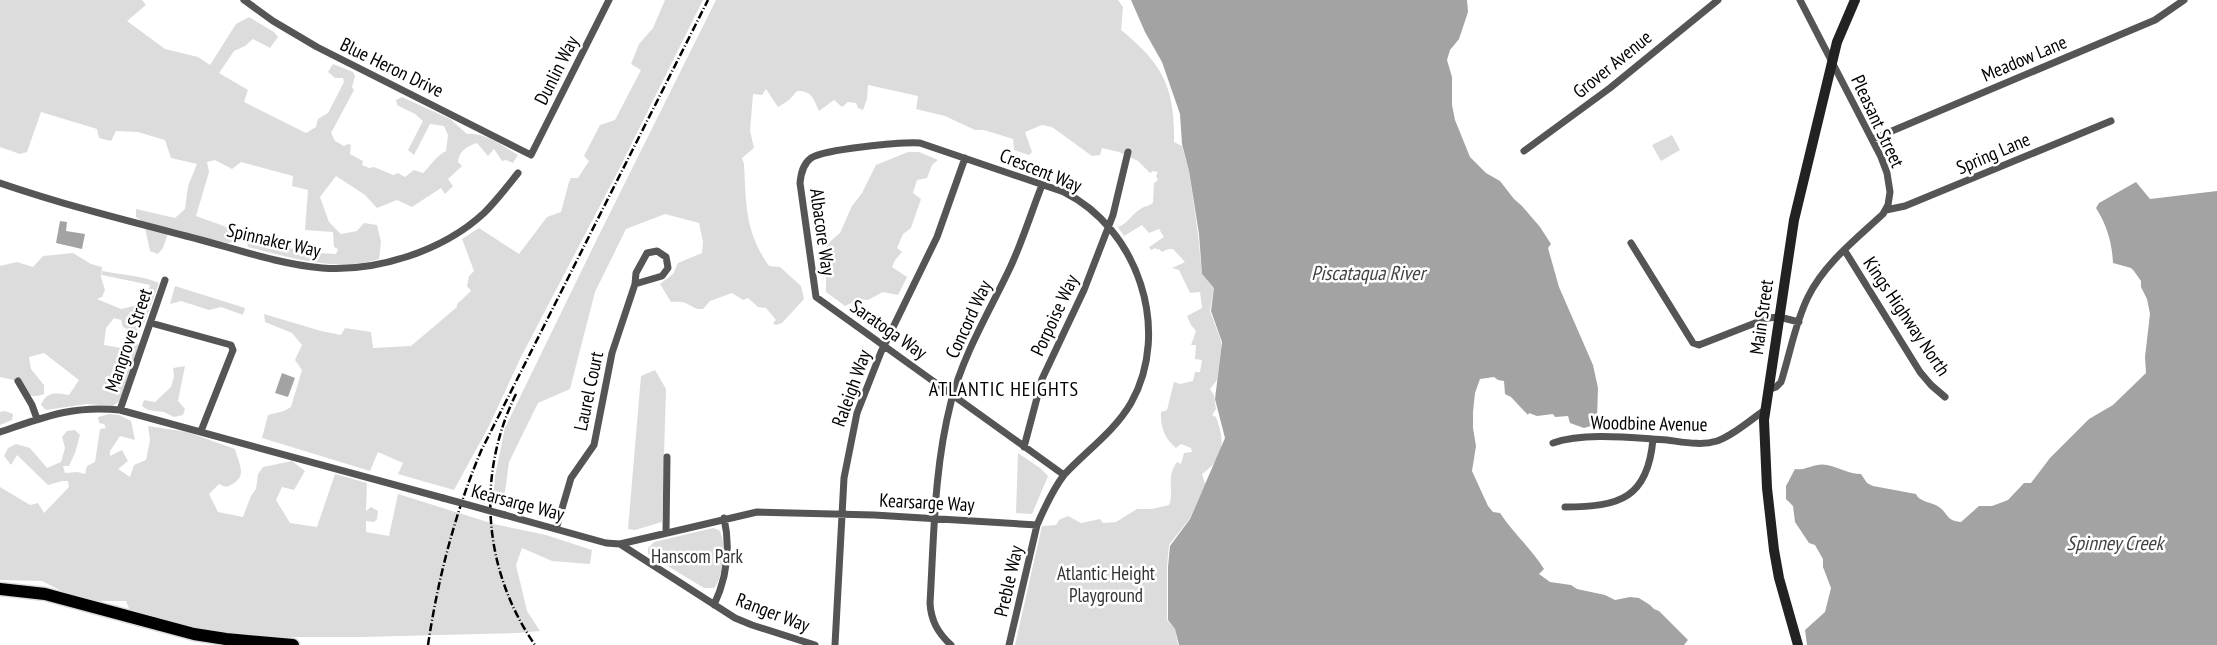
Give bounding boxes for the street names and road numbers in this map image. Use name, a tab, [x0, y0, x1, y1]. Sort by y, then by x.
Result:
street label: Grover Avenue	[1568, 25, 1656, 103]
street label: Meadow Lane	[1978, 29, 2070, 87]
street label: Dunlin Way	[528, 31, 584, 108]
street label: Blue Heron Drive	[336, 32, 448, 102]
street label: Pleasant Street	[1846, 71, 1910, 172]
street label: Spring Lane	[1953, 127, 2034, 179]
street label: Crescent Way	[996, 143, 1086, 198]
street label: Albacore Way	[805, 187, 841, 278]
street label: Spinnaker Way	[225, 218, 324, 263]
street label: Kings Highway North	[1858, 252, 1956, 380]
street label: Porpoise Way	[1025, 270, 1084, 359]
street label: Concord Way	[939, 275, 997, 362]
street label: Main Street	[1744, 277, 1778, 356]
street label: Mangrove Street	[99, 284, 157, 395]
street label: Saratoga Way	[846, 294, 933, 365]
street label: Raleigh Way	[826, 345, 876, 430]
street label: Laurel Court	[568, 348, 608, 433]
street label: Woodbine Avenue	[1590, 410, 1708, 436]
street label: Kearsarge Way	[469, 478, 568, 526]
street label: Kearsarge Way	[879, 488, 976, 517]
street label: Preble Way	[988, 542, 1028, 619]
street label: Ranger Way	[733, 587, 814, 637]

